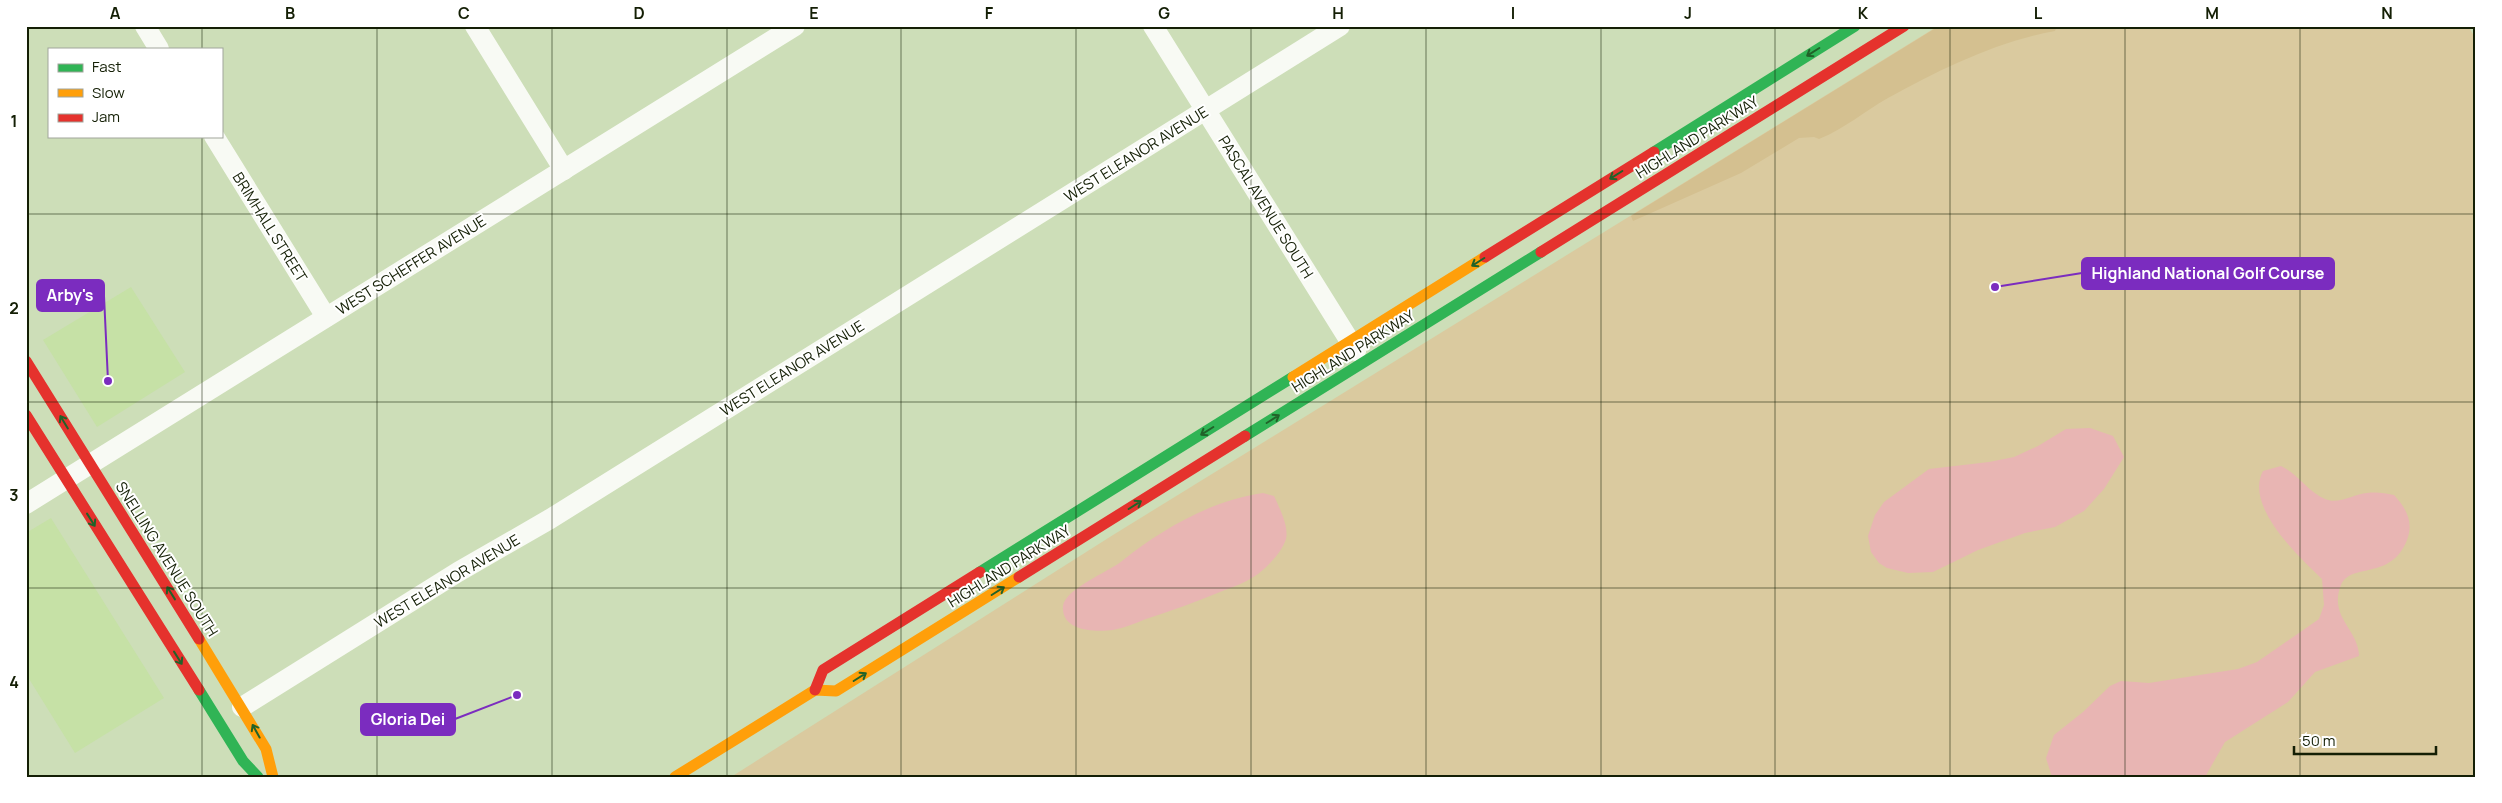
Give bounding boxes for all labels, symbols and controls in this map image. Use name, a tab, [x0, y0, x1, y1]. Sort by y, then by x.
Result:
text: A	[110, 2, 121, 24]
text: B	[285, 2, 295, 24]
text: C	[458, 2, 470, 24]
text: D	[633, 2, 645, 24]
text: E	[809, 2, 819, 24]
text: F	[985, 2, 994, 24]
text: G	[1158, 2, 1170, 24]
text: H	[1332, 2, 1344, 24]
text: I	[1511, 2, 1515, 24]
text: J	[1684, 2, 1692, 24]
text: K	[1858, 2, 1869, 24]
text: L	[2034, 2, 2043, 24]
text: M	[2205, 2, 2219, 24]
text: N	[2381, 2, 2393, 24]
one-way arrow	[1807, 47, 1821, 57]
legend	[48, 48, 222, 138]
text: Fast	[92, 56, 121, 77]
text: Slow	[92, 82, 125, 103]
street label: HIGHLAND PARKWAY	[1632, 90, 1763, 183]
street label: WEST ELEANOR AVENUE	[1060, 101, 1212, 207]
text: Jam	[92, 106, 120, 127]
text: 1	[10, 110, 18, 132]
street label: PASCAL AVENUE SOUTH	[1213, 132, 1319, 282]
street label: BRIMHALL STREET	[228, 168, 312, 286]
one-way arrow	[1610, 171, 1624, 181]
street label: WEST SCHEFFER AVENUE	[332, 210, 490, 320]
one-way arrow	[1472, 257, 1486, 267]
callout: Highland National Golf Course	[2082, 258, 2334, 289]
text: Highland National Golf Course	[2092, 262, 2325, 284]
callout: Arby's	[37, 280, 104, 311]
text: Arby's	[47, 284, 94, 306]
text: 2	[9, 297, 19, 319]
street label: HIGHLAND PARKWAY	[1288, 304, 1419, 397]
street label: WEST ELEANOR AVENUE	[716, 315, 868, 421]
one-way arrow	[1266, 413, 1280, 423]
one-way arrow	[58, 416, 68, 430]
one-way arrow	[1200, 426, 1214, 437]
street label: SNELLING AVENUE SOUTH	[111, 478, 223, 640]
text: 3	[9, 484, 19, 506]
one-way arrow	[1128, 499, 1142, 509]
one-way arrow	[87, 513, 97, 527]
street label: HIGHLAND PARKWAY	[944, 519, 1075, 612]
street label: WEST ELEANOR AVENUE	[370, 529, 524, 633]
one-way arrow	[990, 585, 1004, 595]
one-way arrow	[165, 587, 175, 601]
one-way arrow	[173, 650, 183, 664]
text: 4	[9, 671, 19, 693]
one-way arrow	[852, 671, 866, 681]
callout: Gloria Dei	[361, 704, 455, 735]
text: Gloria Dei	[371, 708, 445, 730]
scale bar	[2294, 723, 2437, 755]
one-way arrow	[251, 724, 261, 739]
text: 50 m	[2302, 730, 2336, 751]

